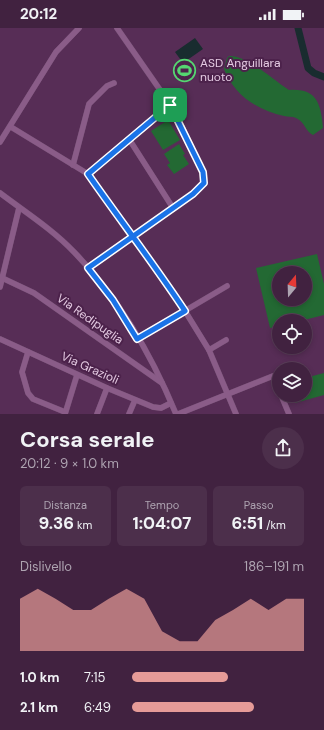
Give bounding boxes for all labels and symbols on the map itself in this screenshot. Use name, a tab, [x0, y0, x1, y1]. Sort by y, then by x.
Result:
place label: ASD Anguillara nuoto	[200, 55, 281, 85]
sports icon: ASD Anguillara nuoto	[172, 57, 198, 83]
pin	[153, 88, 187, 122]
north arrow	[272, 266, 312, 306]
street label: Via Redipuglia	[54, 290, 126, 348]
street label: Via Grazioli	[59, 348, 122, 388]

